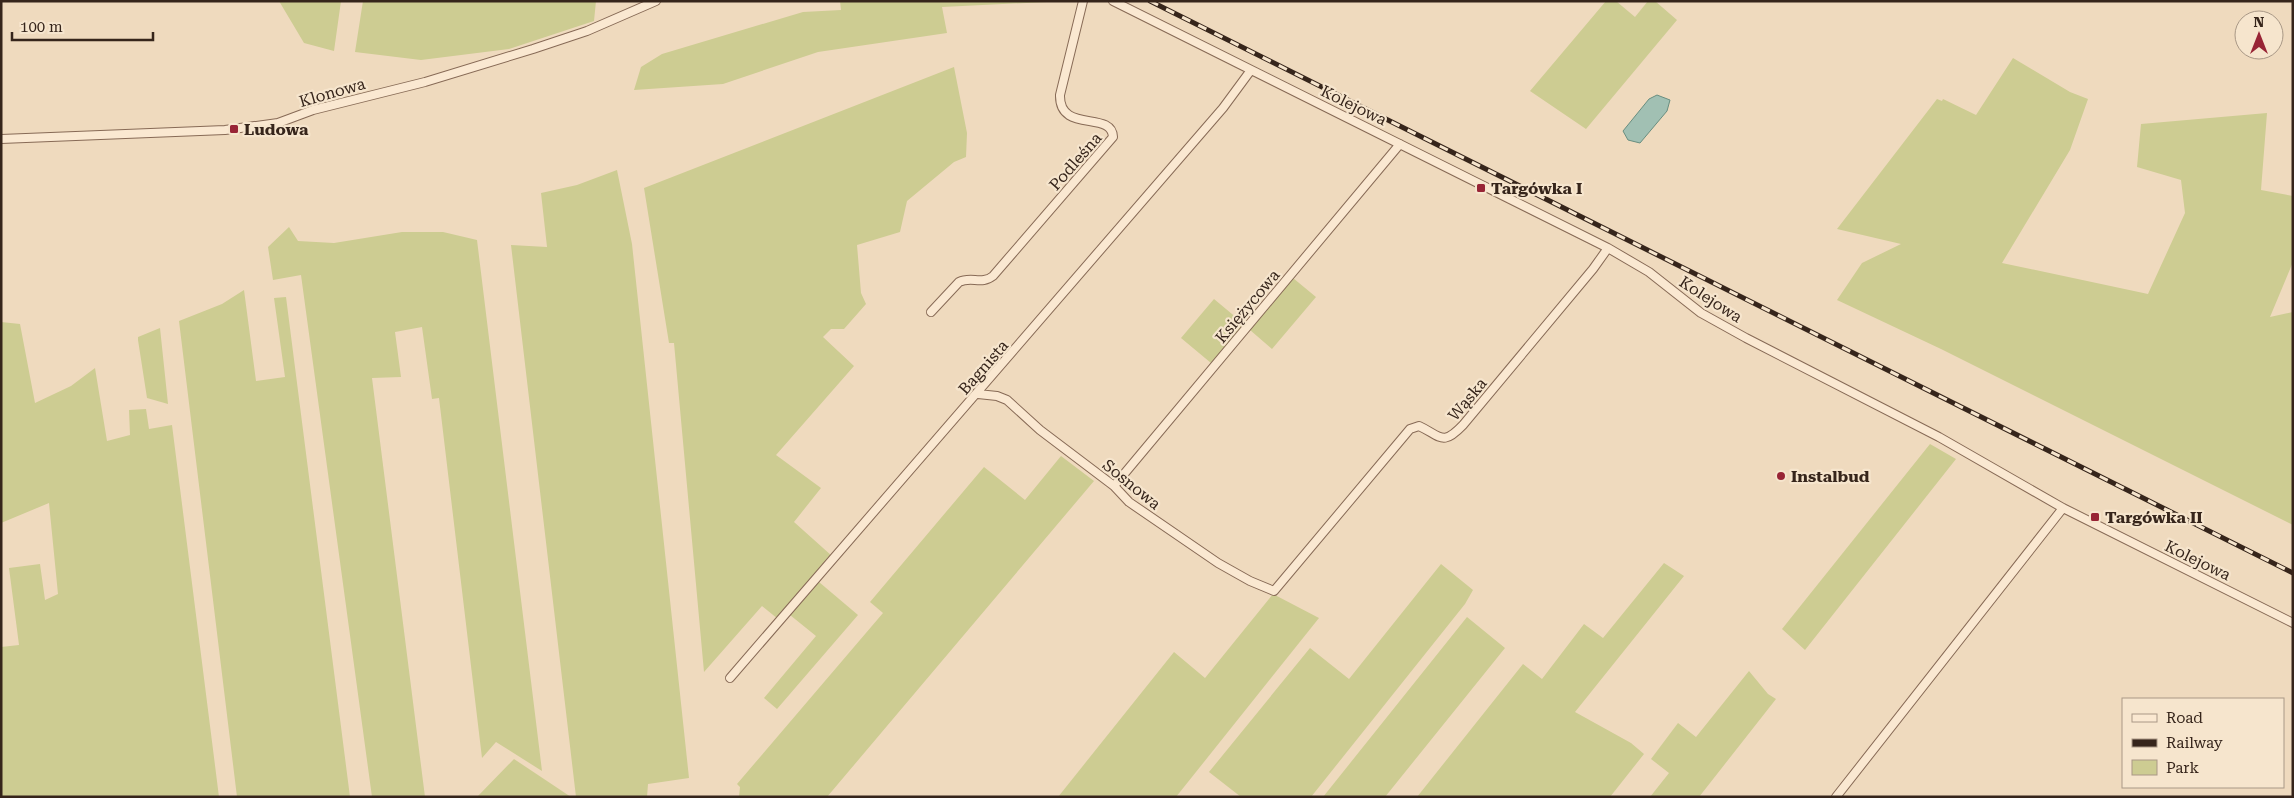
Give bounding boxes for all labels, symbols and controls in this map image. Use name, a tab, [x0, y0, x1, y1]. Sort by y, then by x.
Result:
scale bar	[12, 10, 154, 42]
north arrow	[2234, 10, 2284, 60]
text: N	[2254, 14, 2265, 30]
text: 100 m	[20, 18, 63, 36]
street label: Klonowa	[297, 74, 368, 111]
street label: Kolejowa	[1318, 81, 1390, 130]
place label: Ludowa	[244, 120, 309, 139]
marker: Ludowa	[228, 123, 240, 135]
street label: Podleśna	[1045, 128, 1106, 194]
place label: Targówka I	[1491, 179, 1582, 198]
marker: Targówka I	[1475, 182, 1487, 194]
street label: Księżycowa	[1211, 265, 1284, 347]
street label: Kolejowa	[1676, 272, 1746, 327]
street label: Bagnista	[955, 336, 1012, 398]
street label: Wąska	[1444, 374, 1491, 425]
street label: Sosnowa	[1099, 455, 1165, 514]
place label: Instalbud	[1791, 467, 1870, 486]
marker: Instalbud	[1775, 470, 1787, 482]
place label: Targówka II	[2105, 508, 2203, 527]
marker: Targówka II	[2089, 511, 2101, 523]
street label: Kolejowa	[2162, 536, 2234, 585]
legend	[2122, 698, 2284, 788]
text: Road	[2166, 709, 2203, 727]
text: Railway	[2166, 734, 2223, 752]
text: Park	[2166, 759, 2200, 777]

